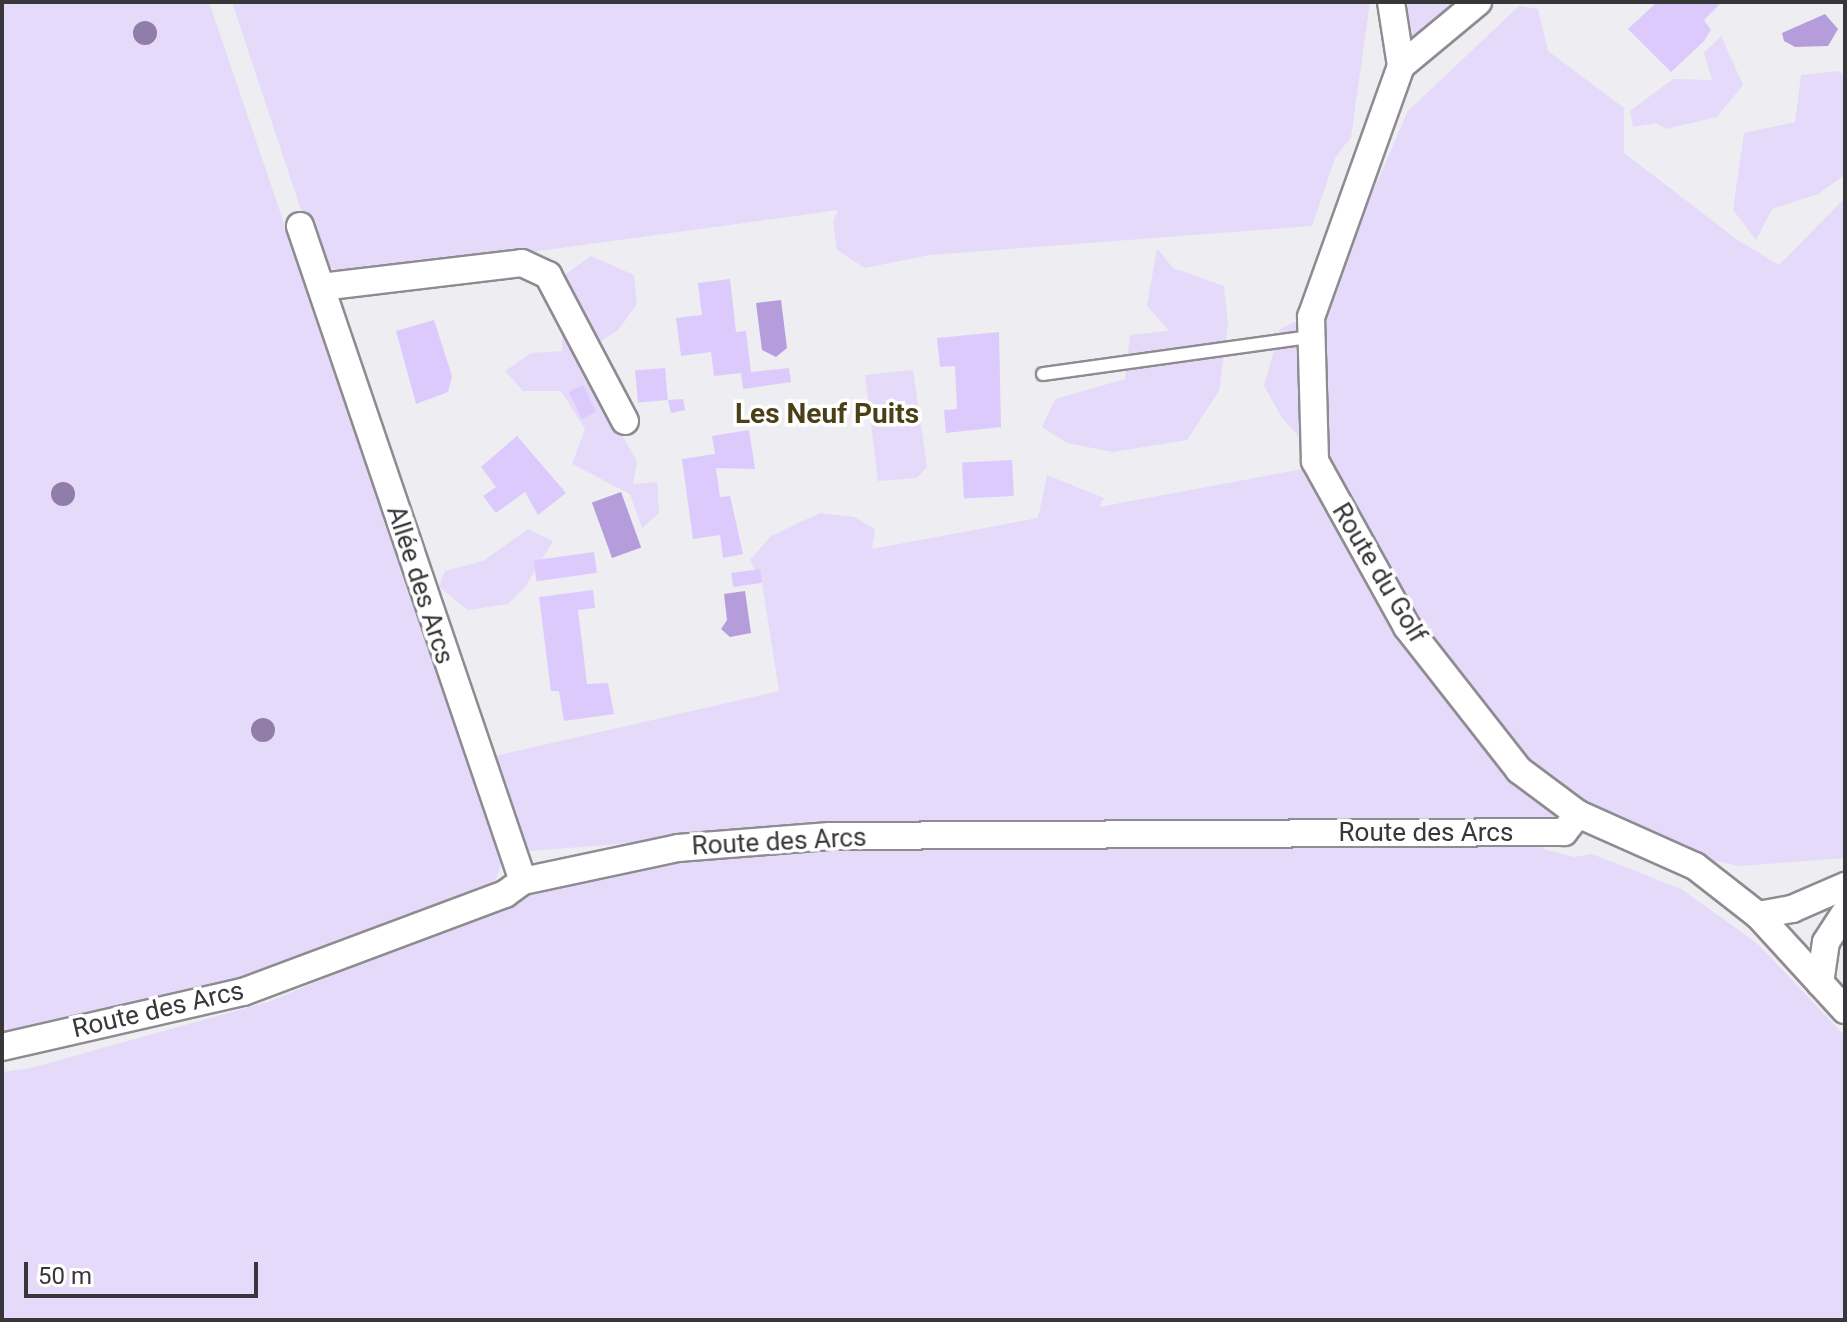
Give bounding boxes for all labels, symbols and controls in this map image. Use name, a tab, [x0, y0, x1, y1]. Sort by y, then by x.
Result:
district label: Les Neuf Puits	[735, 397, 919, 431]
street label: Route du Golf	[1325, 498, 1433, 648]
street label: Allée des Arcs	[380, 502, 460, 668]
street label: Route des Arcs	[1339, 817, 1513, 849]
street label: Route des Arcs	[691, 822, 867, 862]
street label: Route des Arcs	[69, 975, 247, 1045]
scale bar	[28, 1246, 262, 1296]
text: 50 m	[38, 1262, 92, 1290]

